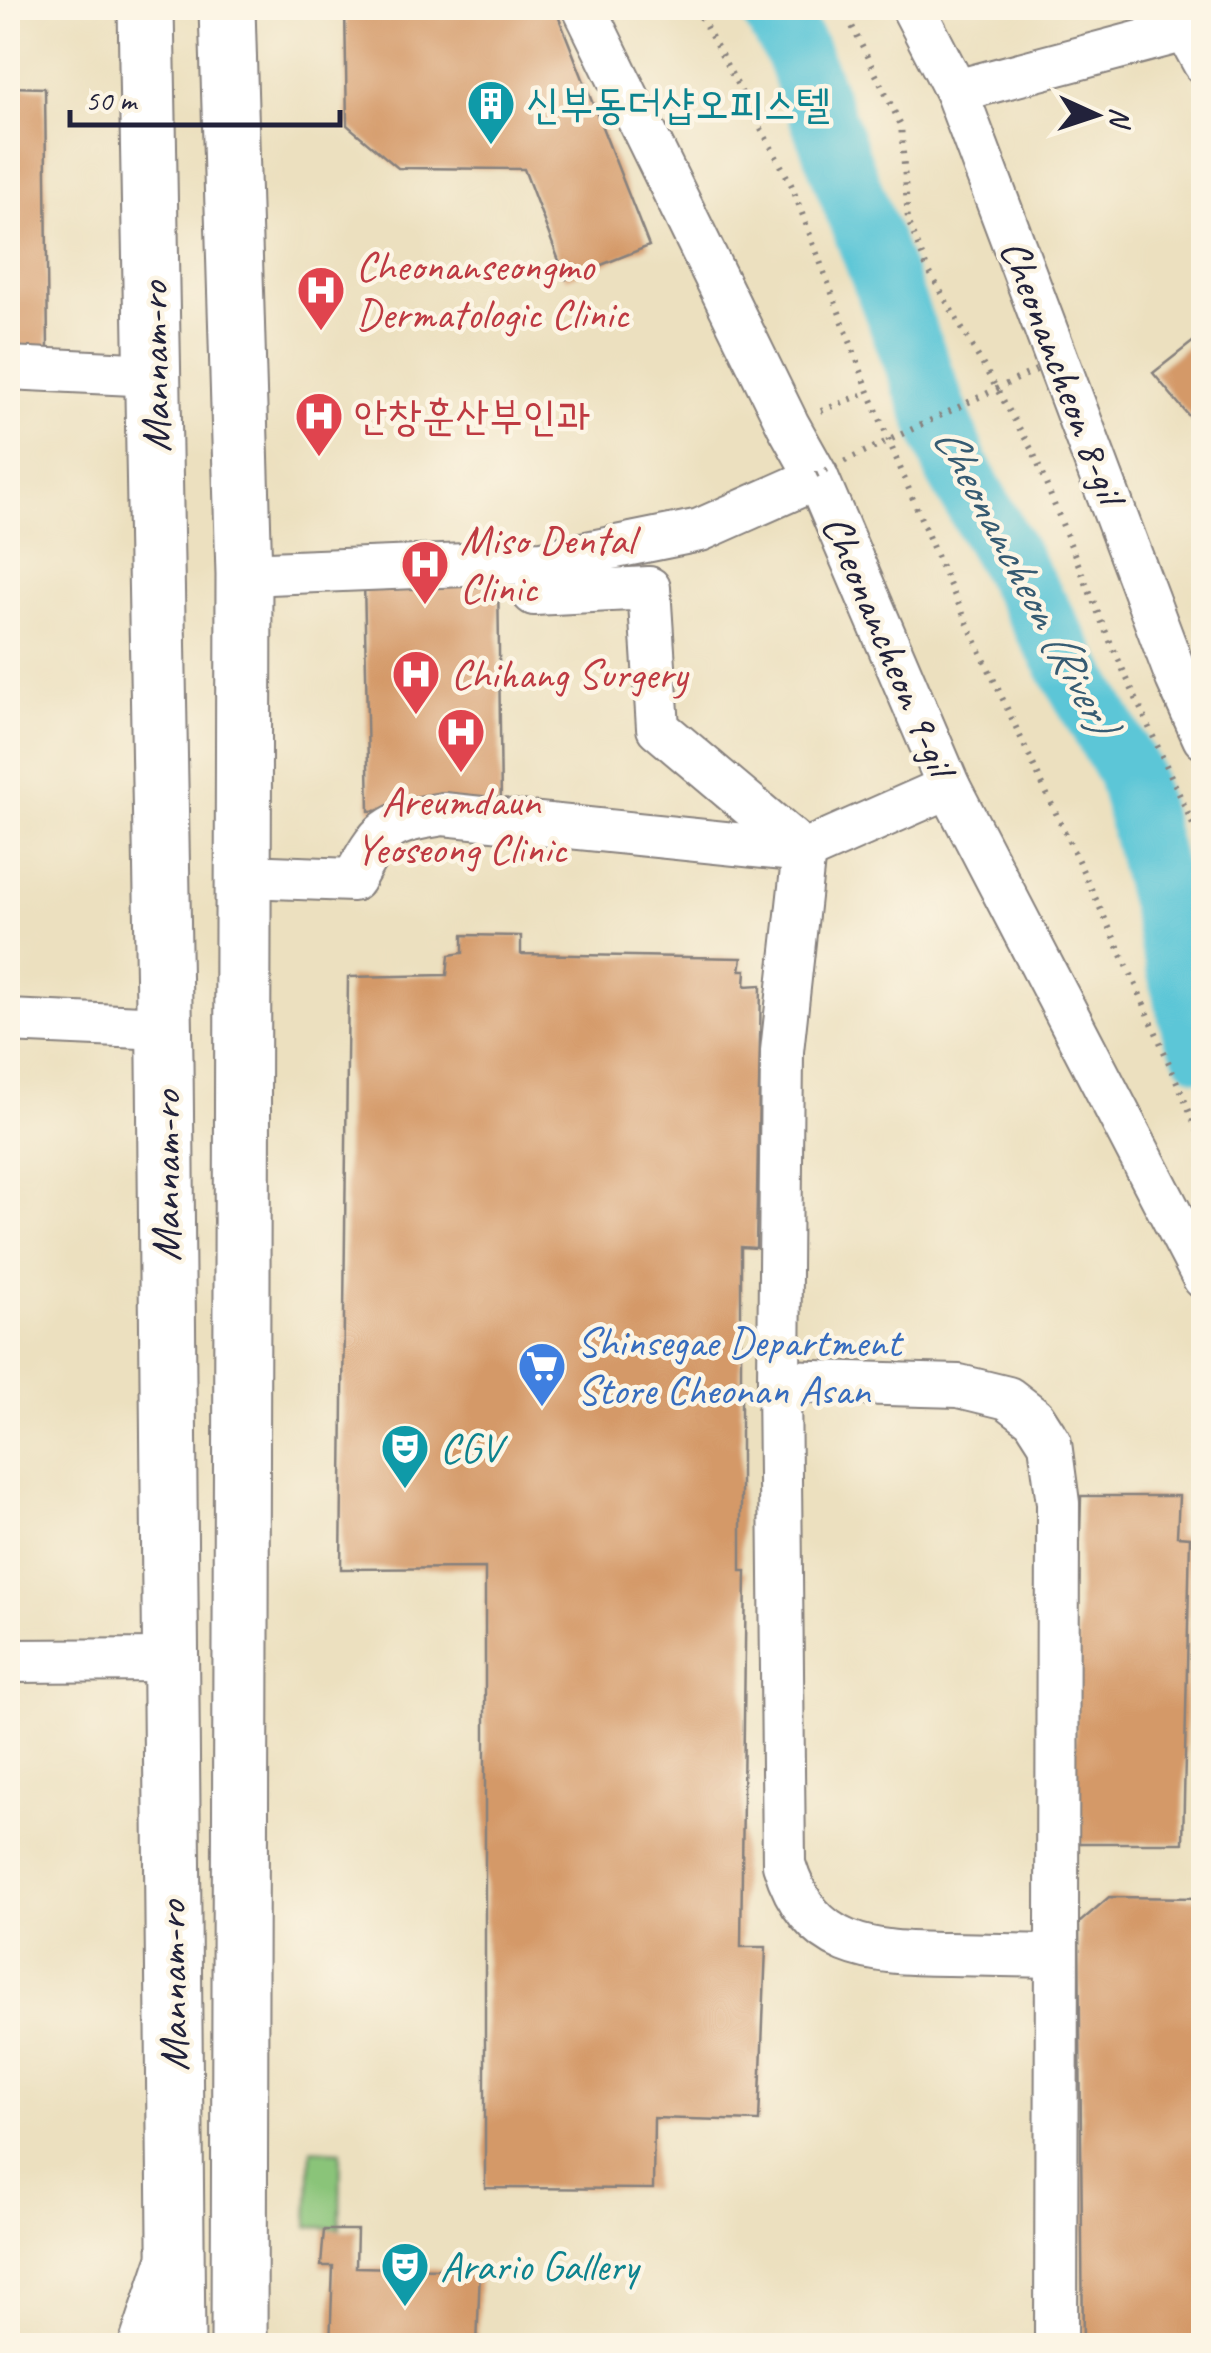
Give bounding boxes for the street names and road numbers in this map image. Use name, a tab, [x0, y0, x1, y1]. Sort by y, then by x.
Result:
street label: Cheonancheon 8-gil	[988, 232, 1139, 516]
street label: Mannam-ro	[127, 279, 183, 453]
street label: Cheonancheon 9-gil	[809, 507, 969, 789]
street label: Mannam-ro	[140, 1089, 193, 1261]
street label: Mannam-ro	[145, 1898, 201, 2072]

